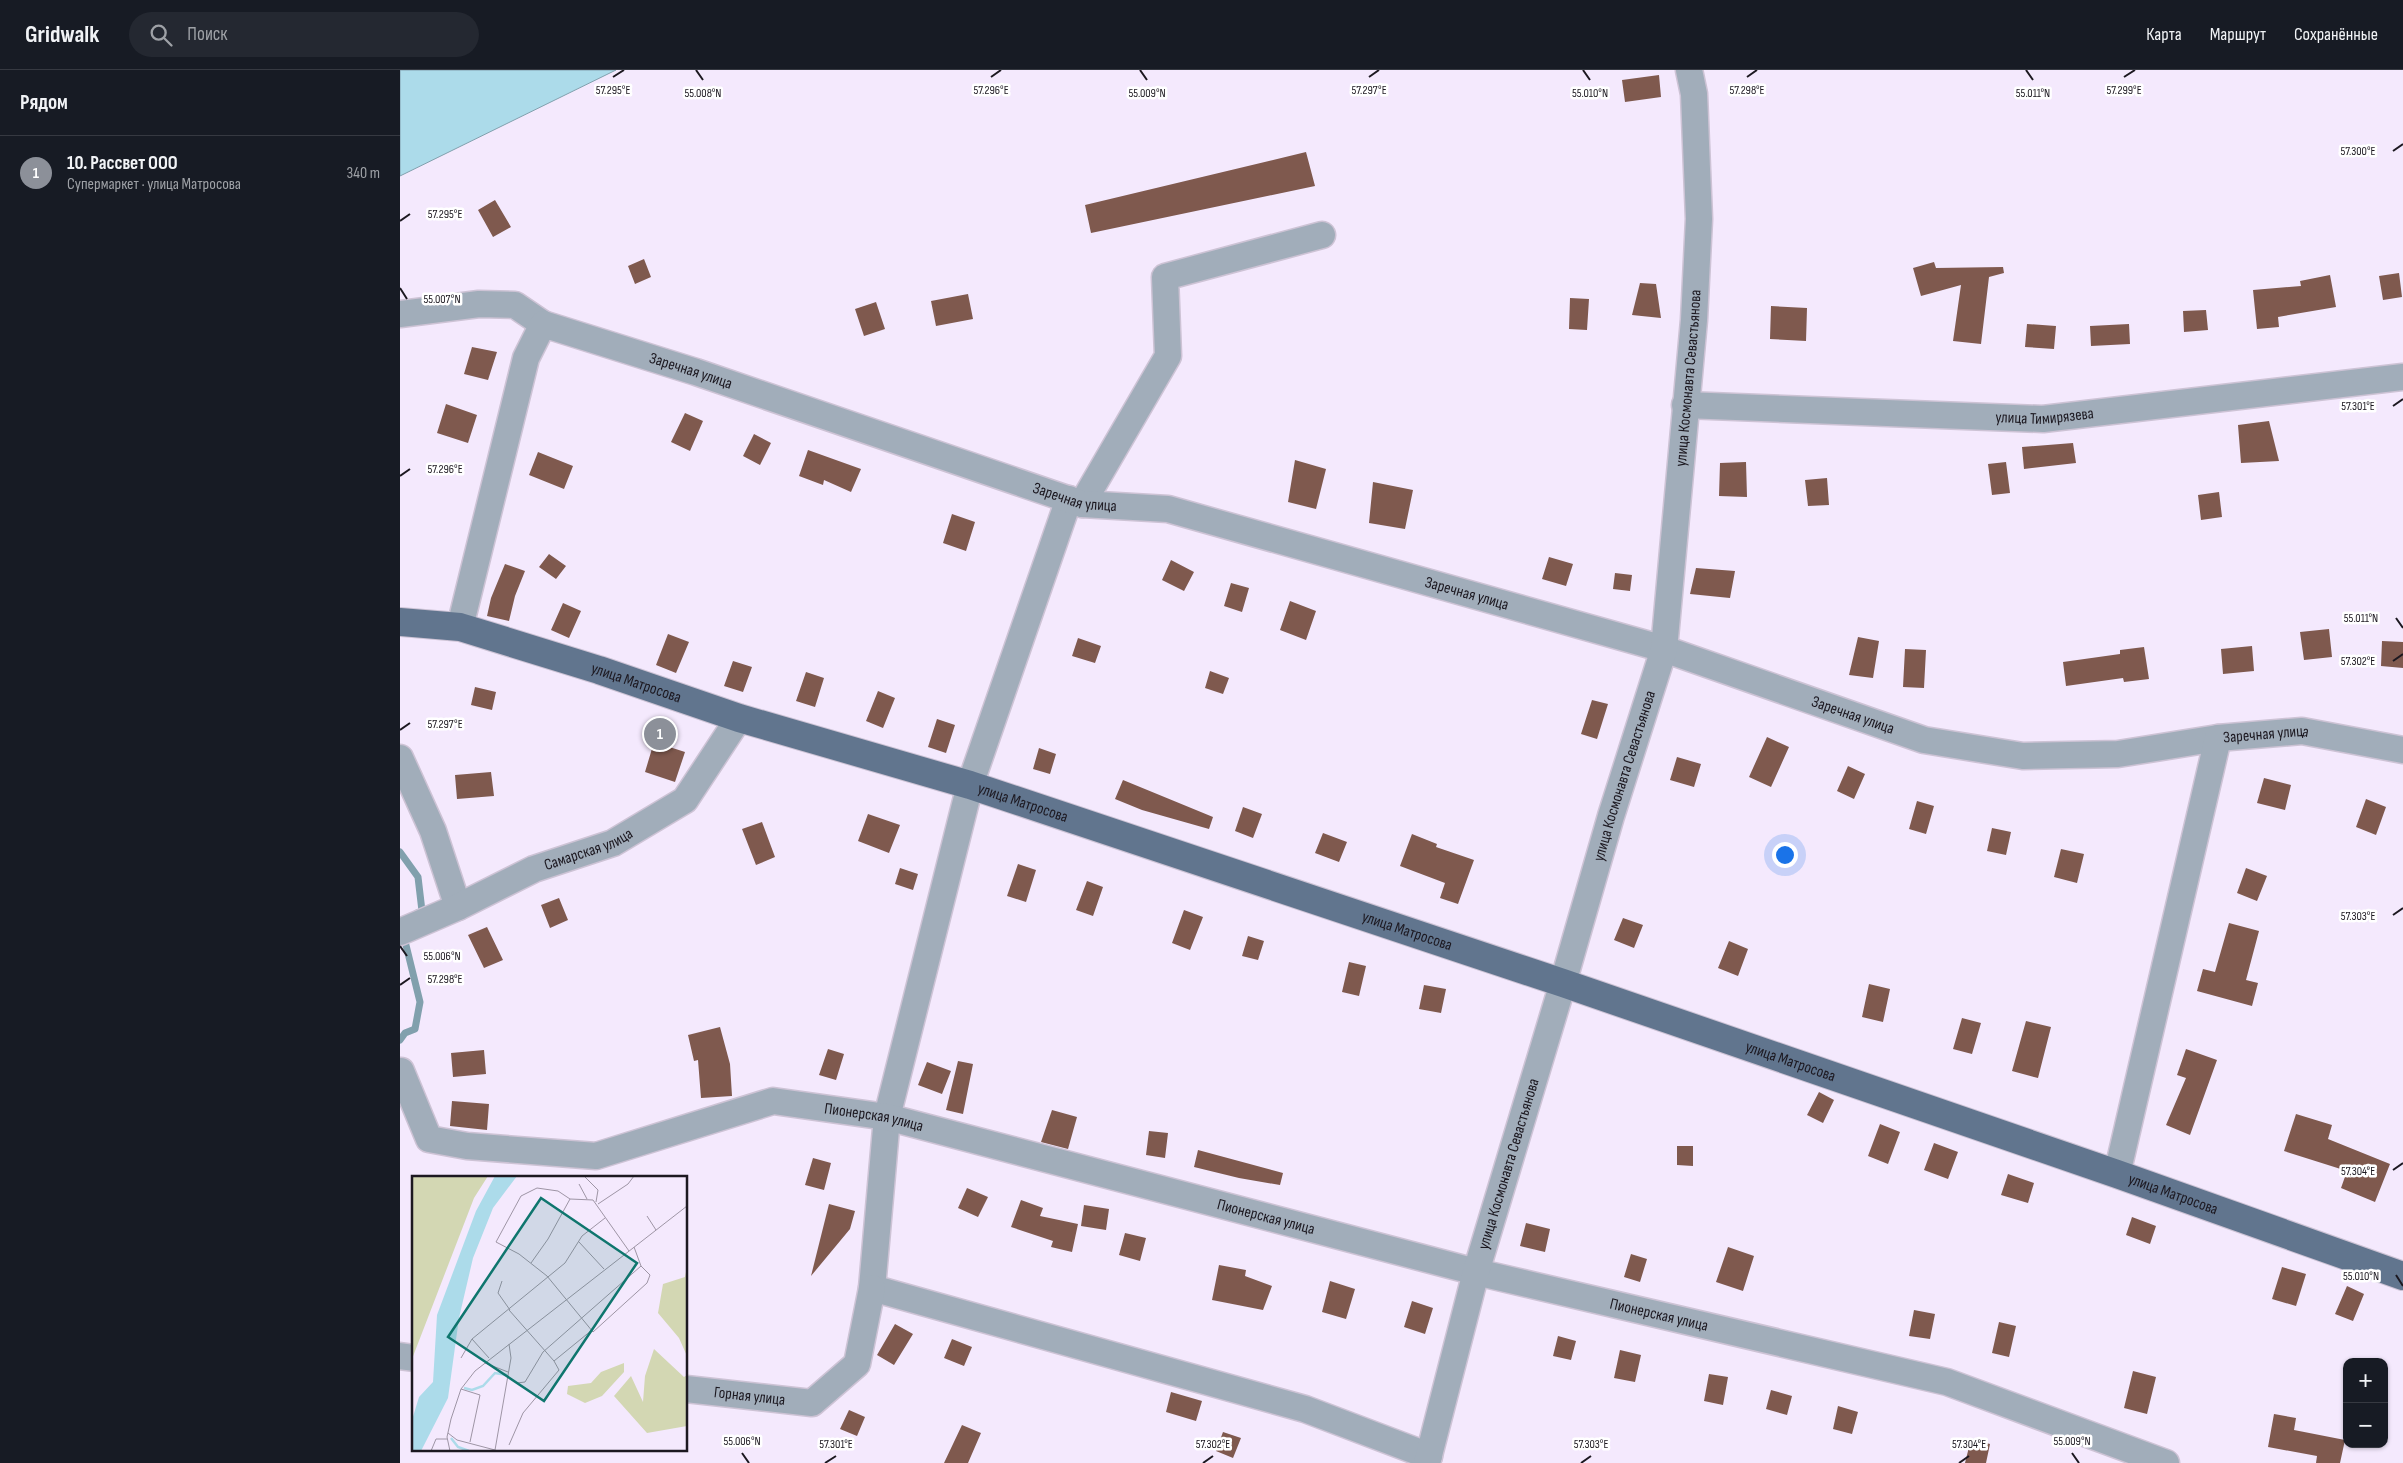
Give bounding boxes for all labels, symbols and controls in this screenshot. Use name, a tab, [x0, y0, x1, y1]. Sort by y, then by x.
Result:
search box	[129, 12, 479, 57]
text: Gridwalk	[25, 20, 99, 49]
icon: search	[147, 21, 175, 49]
text: Поиск	[187, 23, 227, 46]
text: Карта	[2146, 24, 2182, 45]
text: Маршрут	[2210, 24, 2266, 45]
text: Сохранённые	[2294, 24, 2378, 45]
text: 57.295°E	[596, 83, 630, 98]
text: 57.296°E	[973, 83, 1009, 98]
text: 57.297°E	[1351, 83, 1387, 98]
text: 57.298°E	[1729, 83, 1765, 98]
text: 57.299°E	[2106, 83, 2142, 98]
text: 55.008°N	[685, 86, 721, 101]
text: 55.009°N	[1128, 86, 1166, 101]
text: 55.010°N	[1572, 86, 1608, 101]
text: 55.011°N	[2016, 86, 2050, 101]
text: Рядом	[20, 90, 68, 115]
text: 57.300°E	[2340, 144, 2376, 159]
text: 10. Рассвет ООО	[67, 152, 178, 175]
text: 1	[33, 164, 39, 183]
text: 340 m	[347, 164, 380, 183]
text: Супермаркет · улица Матросова	[67, 175, 241, 194]
text: 57.295°E	[428, 207, 462, 222]
street label: улица Космонавта Севастьянова	[1671, 289, 1705, 467]
text: 55.007°N	[423, 292, 461, 307]
street label: Заречная улица	[647, 348, 735, 393]
text: 57.301°E	[2341, 399, 2375, 414]
street label: улица Тимирязева	[1995, 404, 2095, 429]
text: 57.296°E	[427, 462, 463, 477]
street label: Заречная улица	[1030, 478, 1117, 516]
street label: Заречная улица	[1423, 573, 1511, 614]
text: 55.011°N	[2344, 611, 2378, 626]
text: 57.302°E	[2341, 654, 2375, 669]
street label: улица Матросова	[589, 659, 684, 707]
street label: улица Космонавта Севастьянова	[1589, 688, 1660, 863]
street label: Заречная улица	[1809, 692, 1897, 738]
pin: 1	[644, 715, 676, 753]
text: 57.297°E	[427, 717, 463, 732]
street label: Заречная улица	[2222, 721, 2311, 747]
street label: улица Матросова	[975, 779, 1070, 827]
street label: Самарская улица	[542, 824, 636, 875]
your location	[1772, 842, 1798, 868]
street label: улица Матросова	[1360, 907, 1455, 955]
text: 57.303°E	[2341, 909, 2375, 924]
text: 55.006°N	[423, 949, 461, 964]
text: 57.298°E	[427, 972, 463, 987]
street label: улица Матросова	[1743, 1037, 1838, 1086]
street label: улица Космонавта Севастьянова	[1474, 1076, 1543, 1252]
street label: Пионерская улица	[823, 1099, 925, 1136]
text: 57.304°E	[2341, 1164, 2375, 1179]
street label: улица Матросова	[2126, 1169, 2221, 1219]
inset map	[412, 1176, 688, 1450]
street label: Пионерская улица	[1215, 1195, 1317, 1239]
text: 55.010°N	[2343, 1269, 2379, 1284]
street label: Пионерская улица	[1608, 1294, 1710, 1335]
map controls	[2343, 1358, 2388, 1448]
button: +	[2343, 1358, 2388, 1403]
street label: Горная улица	[713, 1383, 786, 1409]
button: −	[2343, 1403, 2388, 1448]
text: 55.006°N	[723, 1434, 761, 1449]
text: 55.009°N	[2053, 1434, 2091, 1449]
text: 57.301°E	[819, 1437, 853, 1452]
text: 57.302°E	[1196, 1437, 1230, 1452]
text: 57.303°E	[1574, 1437, 1608, 1452]
text: 57.304°E	[1952, 1437, 1986, 1452]

